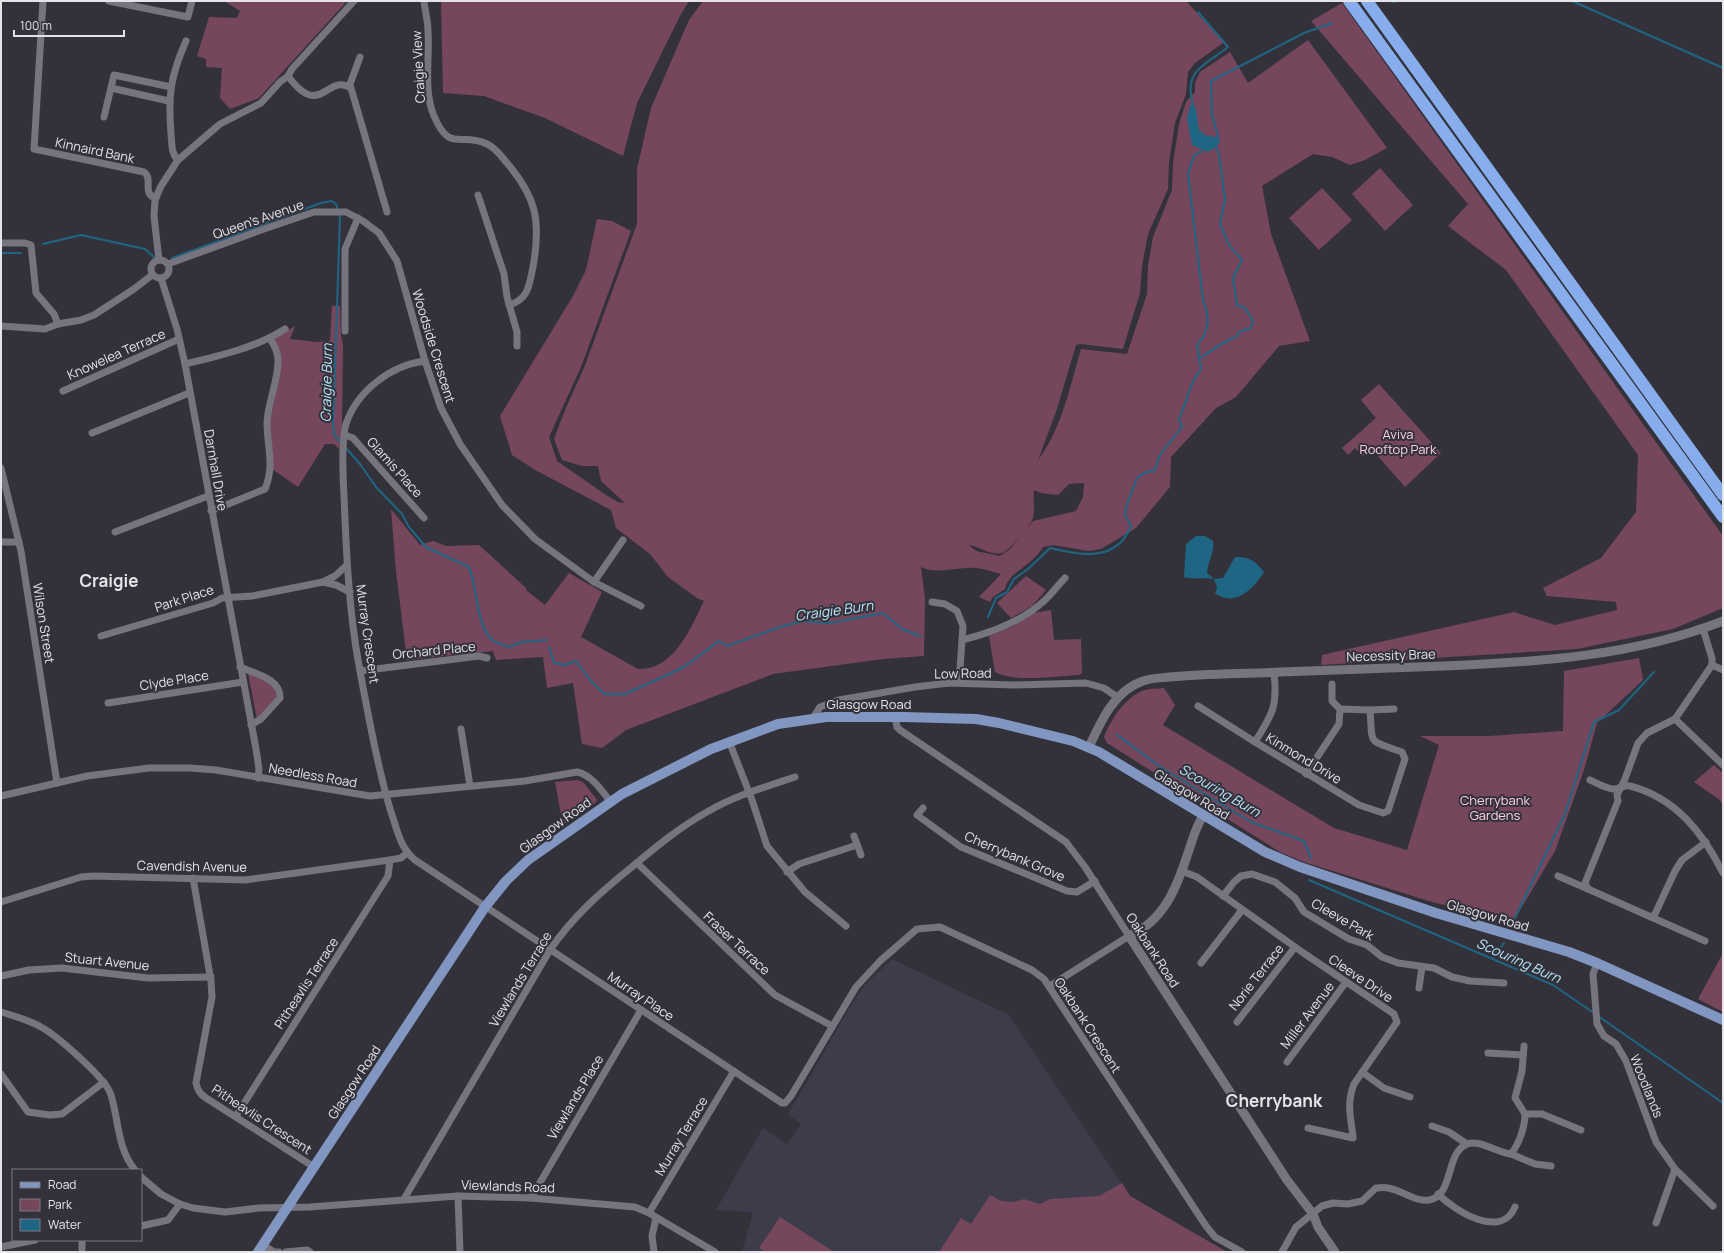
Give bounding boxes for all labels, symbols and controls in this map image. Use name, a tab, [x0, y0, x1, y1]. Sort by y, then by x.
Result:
scale bar	[14, 12, 124, 38]
text: 100 m	[20, 17, 52, 34]
street label: Craigie View	[407, 30, 429, 104]
street label: Kinnaird Bank	[54, 133, 137, 167]
street label: Queen's Avenue	[210, 195, 306, 243]
street label: Woodside Crescent	[408, 287, 460, 405]
street label: Knowelea Terrace	[64, 324, 168, 384]
water label: Craigie Burn	[316, 343, 336, 422]
park label: Aviva Rooftop Park	[1359, 425, 1437, 458]
street label: Darnhall Drive	[200, 428, 232, 513]
street label: Glamis Place	[363, 433, 427, 501]
district label: Craigie	[79, 569, 139, 592]
street label: Park Place	[152, 580, 216, 616]
street label: Wilson Street	[29, 582, 59, 664]
street label: Murray Crescent	[352, 583, 384, 685]
water label: Craigie Burn	[794, 595, 875, 625]
street label: Orchard Place	[391, 637, 477, 663]
street label: Necessity Brae	[1346, 644, 1436, 666]
street label: Low Road	[934, 663, 992, 683]
street label: Clyde Place	[138, 666, 210, 694]
street label: Glasgow Road	[827, 695, 911, 713]
street label: Kinmond Drive	[1263, 728, 1346, 788]
street label: Needless Road	[267, 758, 359, 792]
water label: Scouring Burn	[1176, 759, 1265, 821]
street label: Glasgow Road	[1151, 764, 1233, 824]
park label: Cherrybank Gardens	[1460, 791, 1530, 824]
street label: Glasgow Road	[515, 793, 595, 857]
street label: Cherrybank Grove	[962, 827, 1068, 885]
street label: Cavendish Avenue	[137, 856, 248, 876]
street label: Cleeve Park	[1308, 894, 1378, 944]
street label: Glasgow Road	[1445, 895, 1531, 935]
street label: Fraser Terrace	[700, 907, 775, 979]
street label: Oakbank Road	[1122, 909, 1184, 991]
street label: Viewlands Terrace	[484, 928, 556, 1030]
street label: Pitheavlis Terrace	[270, 933, 343, 1032]
water label: Scouring Burn	[1474, 933, 1565, 987]
street label: Norie Terrace	[1224, 940, 1288, 1014]
street label: Stuart Avenue	[64, 948, 151, 974]
street label: Cleeve Drive	[1325, 950, 1397, 1006]
street label: Murray Place	[604, 967, 678, 1025]
street label: Oakbank Crescent	[1050, 974, 1126, 1076]
street label: Miller Avenue	[1276, 978, 1338, 1052]
street label: Glasgow Road	[323, 1042, 385, 1122]
street label: Viewlands Place	[543, 1051, 608, 1143]
street label: Woodlands	[1626, 1052, 1668, 1121]
street label: Pitheavlis Crescent	[208, 1080, 316, 1158]
district label: Cherrybank	[1226, 1089, 1323, 1112]
street label: Murray Terrace	[650, 1093, 712, 1179]
legend	[12, 1169, 142, 1241]
street label: Viewlands Road	[461, 1175, 555, 1197]
text: Road	[48, 1176, 76, 1193]
text: Park	[48, 1196, 73, 1213]
text: Water	[48, 1216, 82, 1233]

